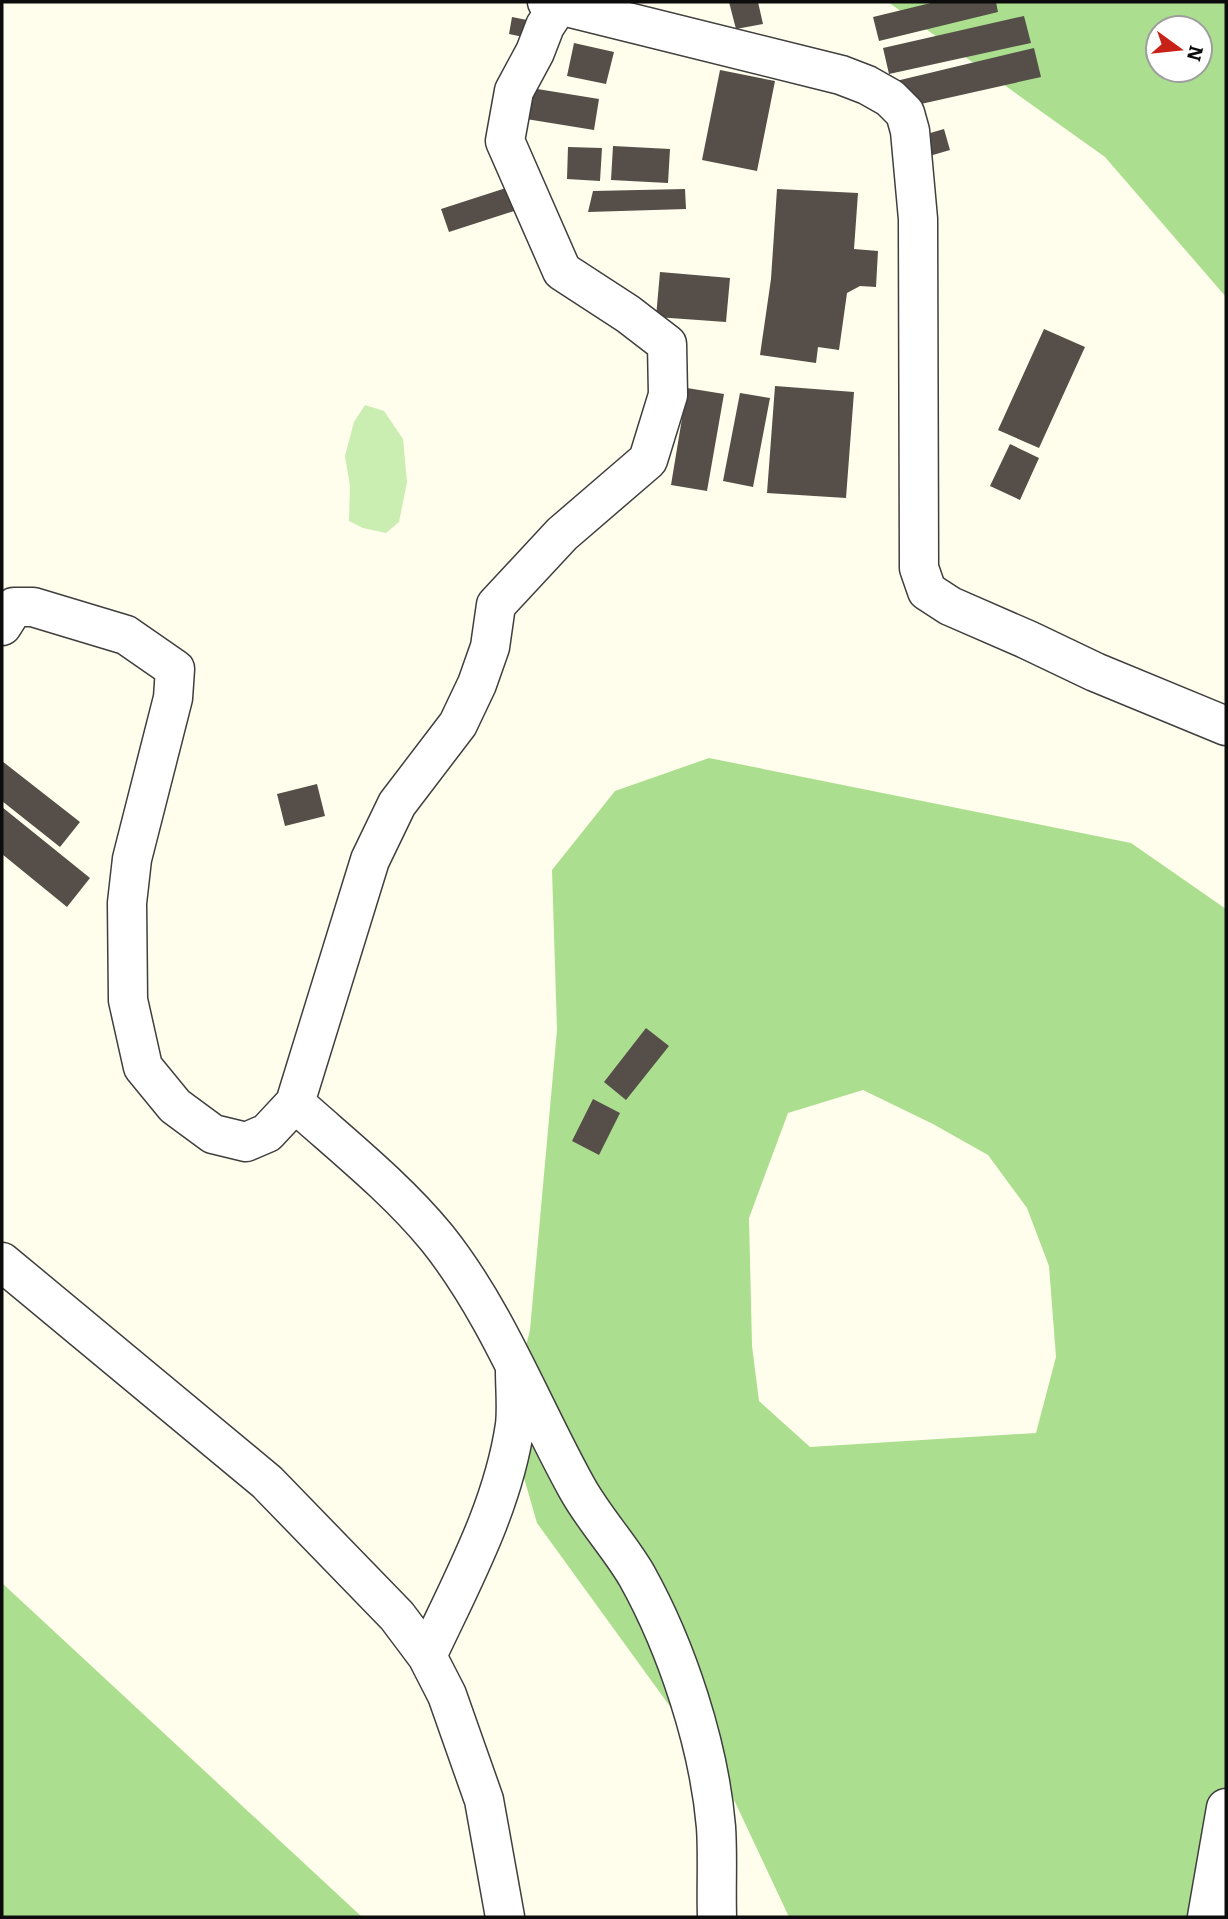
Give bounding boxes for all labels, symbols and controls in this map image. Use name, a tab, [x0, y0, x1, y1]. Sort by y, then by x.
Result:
north arrow	[1144, 14, 1214, 84]
text: N	[1182, 43, 1208, 64]

